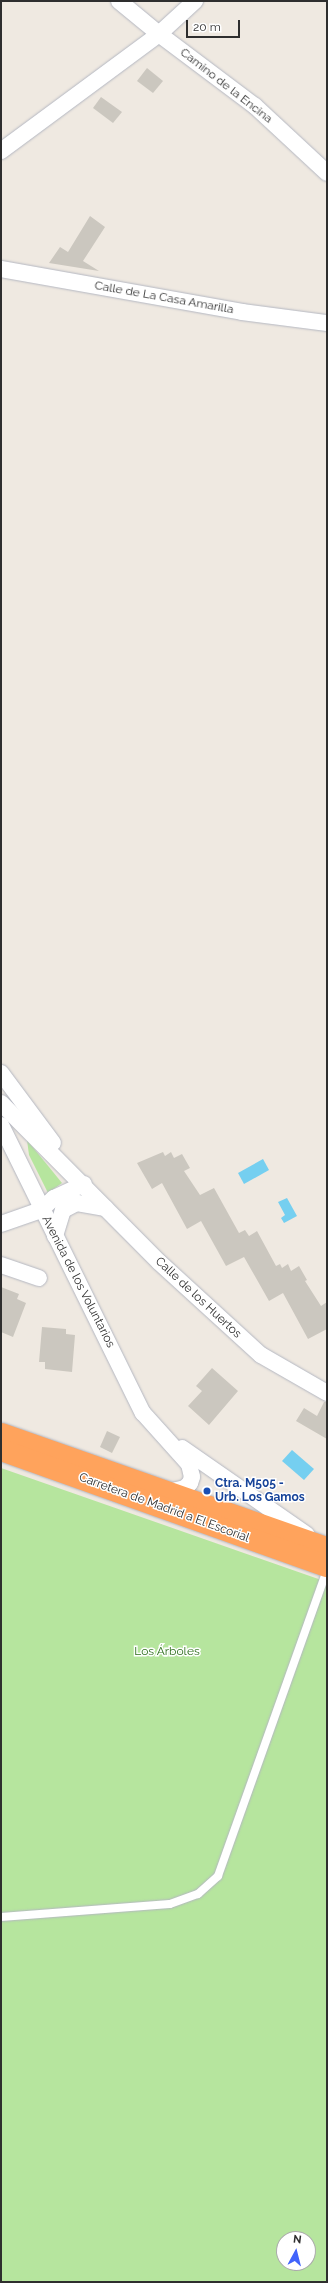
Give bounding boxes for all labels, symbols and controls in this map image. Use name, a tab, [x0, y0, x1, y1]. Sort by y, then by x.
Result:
scale bar	[188, 12, 242, 38]
text: 20 m	[193, 20, 221, 34]
street label: Camino de la Encina	[177, 46, 275, 126]
street label: Calle de La Casa Amarilla	[93, 279, 235, 317]
street label: Avenida de los Voluntarios	[38, 1213, 118, 1351]
street label: Calle de los Huertos	[152, 1254, 244, 1342]
street label: Carretera de Madrid a El Escorial	[77, 1470, 251, 1546]
place label: Ctra. M505 - Urb. Los Gamos	[215, 1477, 305, 1505]
marker: Ctra. M505 - Urb. Los Gamos	[202, 1486, 212, 1496]
park label: Los Árboles	[134, 1645, 200, 1659]
north arrow	[276, 2231, 316, 2271]
text: N	[292, 2233, 302, 2247]

